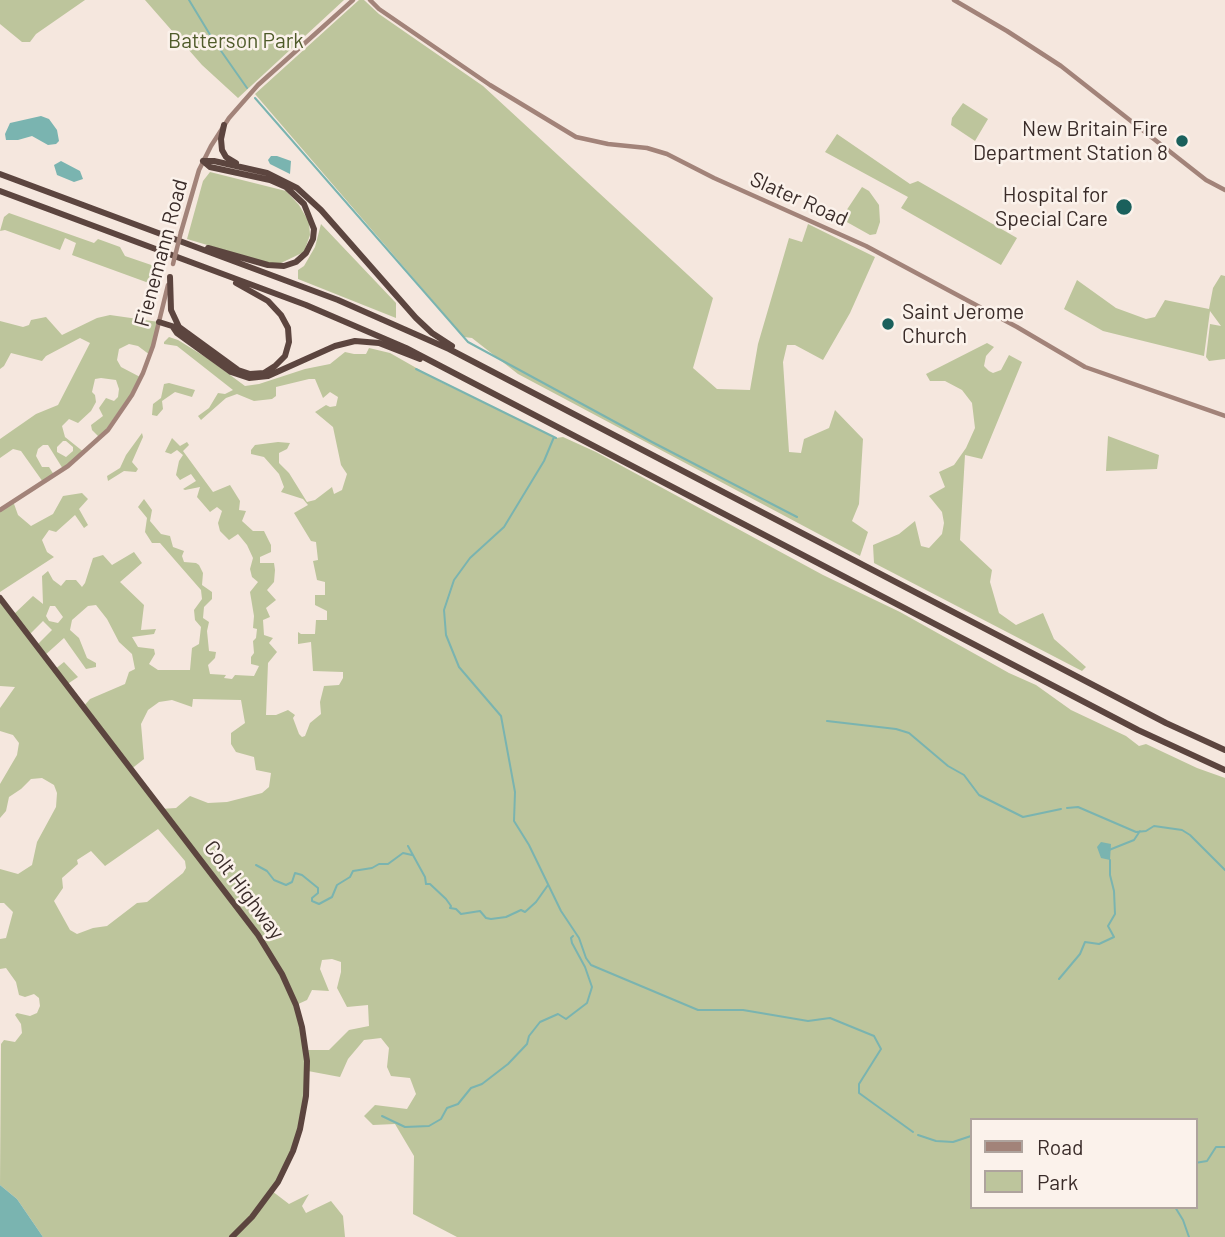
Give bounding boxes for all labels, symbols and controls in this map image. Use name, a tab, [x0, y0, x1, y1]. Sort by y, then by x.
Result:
park label: Batterson Park	[168, 28, 304, 54]
place label: New Britain Fire Department Station 8	[973, 116, 1168, 166]
marker: New Britain Fire Department Station 8	[1174, 133, 1190, 149]
street label: Slater Road	[746, 166, 852, 232]
street label: Fienemann Road	[129, 176, 193, 330]
place label: Hospital for Special Care	[995, 182, 1108, 232]
marker: Hospital for Special Care	[1114, 197, 1134, 217]
place label: Saint Jerome Church	[902, 299, 1024, 349]
marker: Saint Jerome Church	[880, 316, 896, 332]
street label: Colt Highway	[199, 835, 289, 945]
legend	[970, 1118, 1197, 1209]
text: Road	[1037, 1134, 1083, 1159]
text: Park	[1037, 1169, 1078, 1194]

